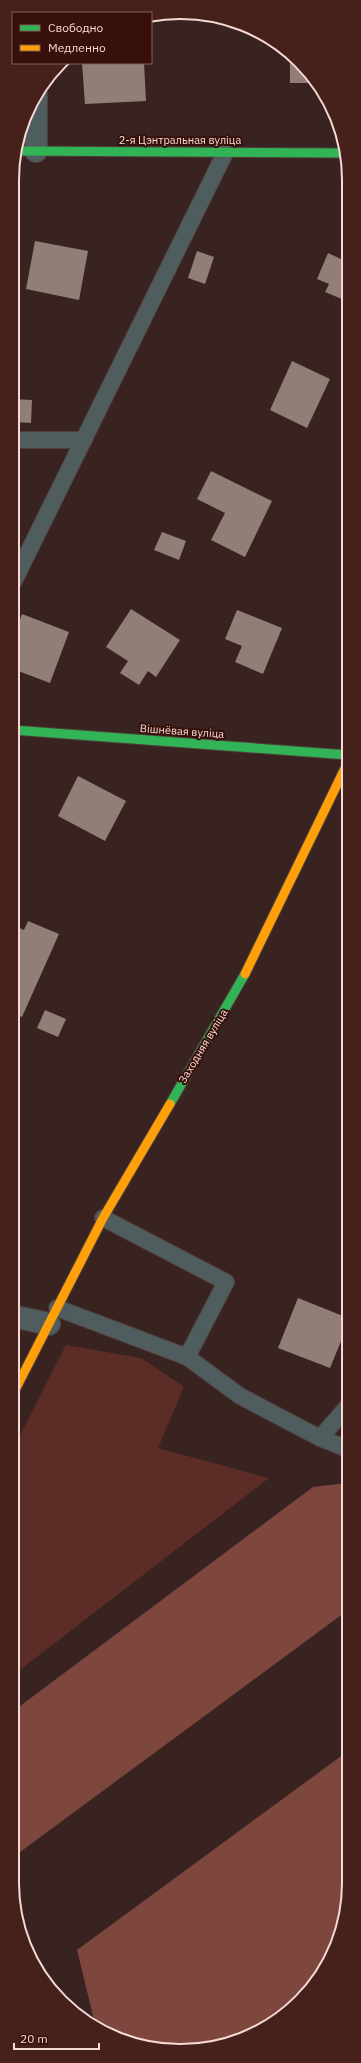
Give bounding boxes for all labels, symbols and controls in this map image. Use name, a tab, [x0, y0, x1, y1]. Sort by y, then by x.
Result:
legend	[12, 12, 152, 64]
text: Свободно	[48, 20, 104, 35]
text: Медленно	[48, 40, 106, 55]
street label: 2-я Цэнтральная вуліца	[119, 133, 241, 147]
street label: Вішнёвая вуліца	[139, 721, 225, 741]
street label: Заходняя вуліца	[175, 1006, 231, 1086]
scale bar	[14, 2025, 99, 2051]
text: 20 m	[20, 2031, 48, 2046]

